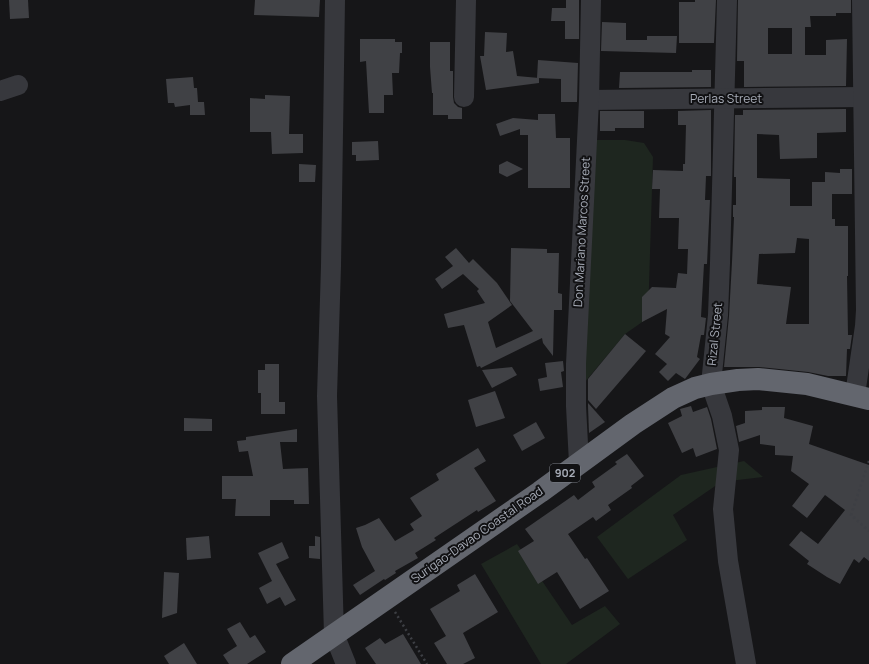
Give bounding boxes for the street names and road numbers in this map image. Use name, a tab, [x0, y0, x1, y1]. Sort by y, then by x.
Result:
street label: Perlas Street	[690, 90, 762, 107]
street label: Don Mariano Marcos Street	[569, 156, 594, 307]
street label: Rizal Street	[703, 301, 726, 366]
road number: 902	[550, 464, 580, 482]
street label: Surigao-Davao Coastal Road	[407, 482, 546, 587]

